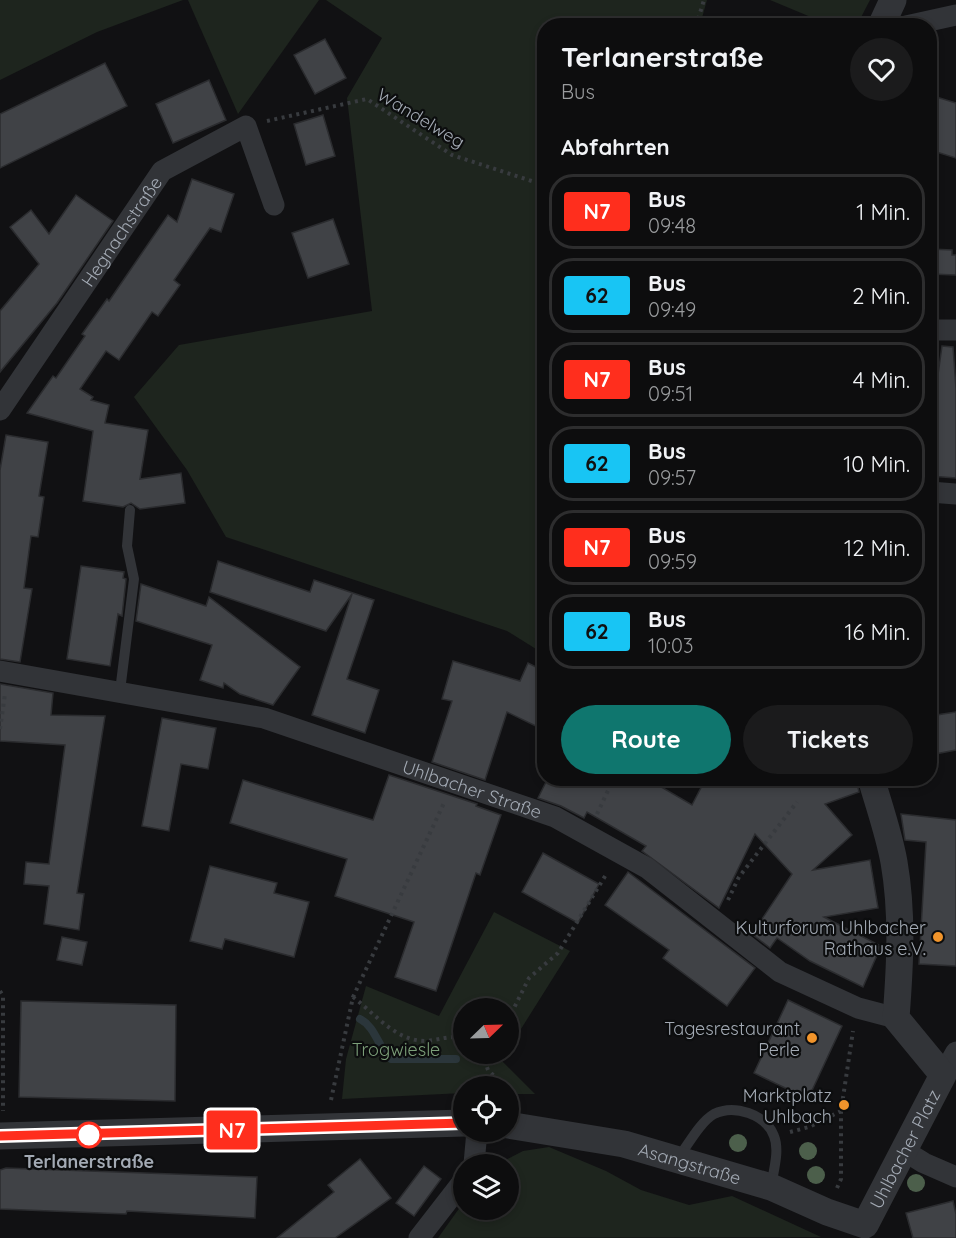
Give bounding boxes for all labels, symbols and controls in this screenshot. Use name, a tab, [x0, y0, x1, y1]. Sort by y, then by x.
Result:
button: heart	[850, 38, 913, 101]
text: Terlanerstraße	[561, 39, 764, 74]
text: Bus	[561, 79, 595, 104]
street label: Wandelweg	[373, 83, 469, 153]
text: Abfahrten	[561, 133, 670, 161]
street label: Hegnachstraße	[76, 172, 167, 291]
text: Bus	[648, 185, 686, 213]
text: N7	[584, 198, 610, 224]
text: 1 Min.	[856, 198, 910, 226]
text: 09:48	[648, 213, 696, 238]
text: Bus	[648, 269, 686, 297]
text: 62	[585, 282, 609, 308]
text: 2 Min.	[852, 282, 910, 310]
text: 09:49	[648, 297, 696, 322]
text: Bus	[648, 353, 686, 381]
text: N7	[584, 366, 610, 392]
text: 4 Min.	[853, 366, 910, 394]
text: 09:51	[648, 381, 693, 406]
text: Bus	[648, 437, 686, 465]
text: 62	[585, 450, 609, 476]
text: 10 Min.	[843, 450, 910, 478]
text: 09:57	[648, 465, 696, 490]
text: Bus	[648, 521, 686, 549]
text: N7	[584, 534, 610, 560]
text: 12 Min.	[844, 534, 910, 562]
text: 09:59	[648, 549, 697, 574]
text: Bus	[648, 605, 686, 633]
text: 62	[585, 618, 609, 644]
text: 16 Min.	[844, 618, 910, 646]
text: 10:03	[648, 633, 693, 658]
button: Route	[561, 705, 731, 774]
button: Tickets	[743, 705, 913, 774]
street label: Uhlbacher Straße	[399, 754, 545, 823]
place label: Kulturforum Uhlbacher Rathaus e.V.	[736, 916, 926, 960]
marker: Kulturforum Uhlbacher Rathaus e.V.	[931, 930, 945, 944]
north arrow	[453, 998, 519, 1064]
map controls	[453, 998, 519, 1220]
place label: Tagesrestaurant Perle	[664, 1017, 800, 1061]
marker: Tagesrestaurant Perle	[805, 1031, 819, 1045]
park label: Trogwiesle	[352, 1038, 440, 1061]
button: locate	[453, 1076, 519, 1142]
place label: Marktplatz Uhlbach	[743, 1084, 832, 1128]
street label: Uhlbacher Platz	[864, 1085, 945, 1212]
marker: Marktplatz Uhlbach	[837, 1098, 851, 1112]
line badge: N7	[205, 1110, 259, 1150]
text: N7	[219, 1117, 245, 1143]
marker: Terlanerstraße	[76, 1122, 102, 1148]
street label: Asangstraße	[636, 1137, 744, 1189]
place label: Terlanerstraße	[24, 1150, 154, 1173]
button: layers	[453, 1154, 519, 1220]

